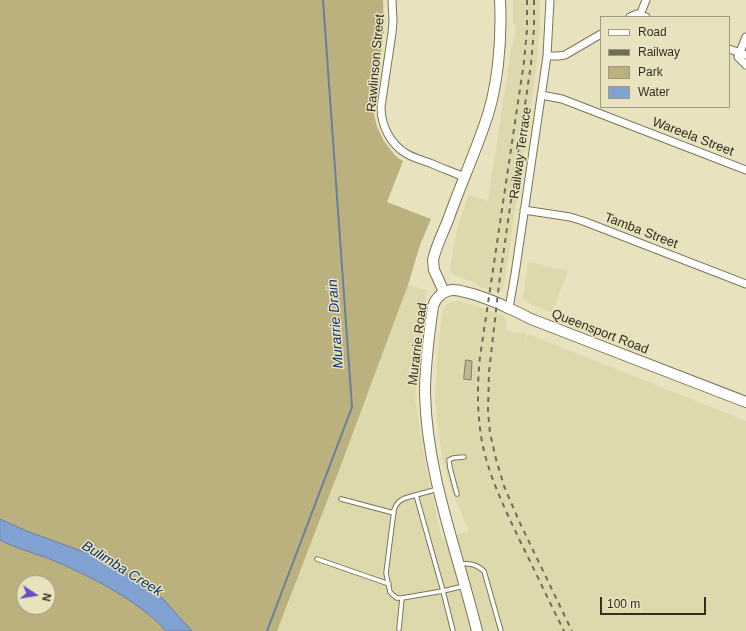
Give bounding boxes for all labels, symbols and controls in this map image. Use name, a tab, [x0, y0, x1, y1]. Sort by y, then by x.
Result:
street label: Rawlinson Street	[364, 13, 388, 113]
legend	[600, 16, 730, 108]
text: Road	[638, 25, 667, 39]
text: Railway	[638, 45, 680, 59]
text: Park	[638, 65, 663, 79]
text: Water	[638, 85, 670, 99]
street label: Railway Terrace	[507, 106, 535, 200]
street label: Wareela Street	[650, 114, 736, 160]
street label: Tamba Street	[602, 210, 680, 252]
water label: Murarrie Drain	[325, 279, 347, 369]
street label: Murarrie Road	[405, 302, 431, 386]
street label: Queensport Road	[549, 306, 651, 358]
water label: Bulimba Creek	[79, 538, 165, 600]
north arrow	[16, 575, 56, 615]
scale bar	[602, 589, 708, 615]
text: N	[40, 592, 53, 602]
text: 100 m	[607, 597, 640, 611]

